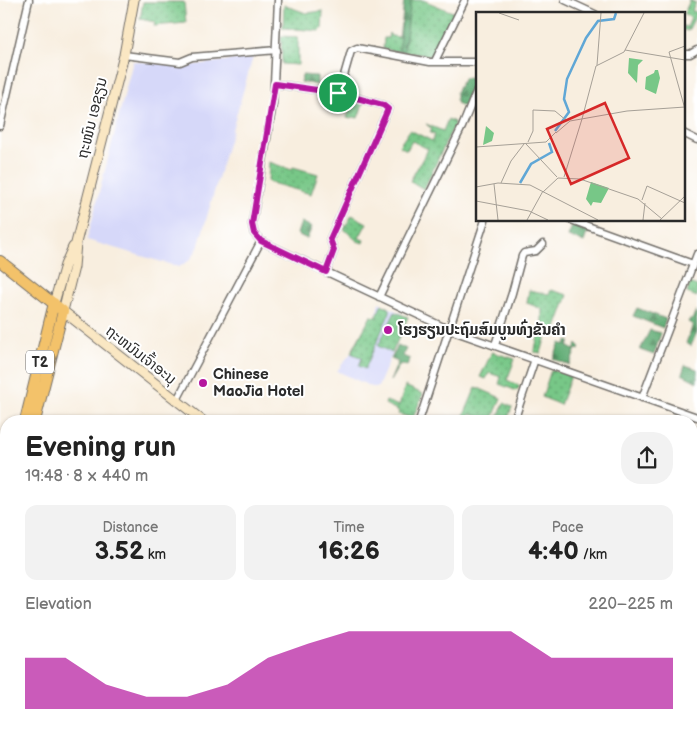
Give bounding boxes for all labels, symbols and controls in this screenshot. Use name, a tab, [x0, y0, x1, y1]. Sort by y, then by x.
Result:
inset map	[476, 12, 684, 221]
pin	[317, 72, 359, 114]
street label: ຖະໜົນ ເອຊຽນ	[73, 75, 112, 161]
icon: arrive	[324, 79, 352, 107]
place label: ໂຮງຮຽນປະຖົມສົມບູນທົ່ງຂັນຄຳ	[397, 319, 566, 341]
street label: ຖະຫນົນເຈົ້າອະນຸ	[101, 320, 181, 389]
marker: ໂຮງຮຽນປະຖົມສົມບູນທົ່ງຂັນຄຳ	[382, 324, 394, 336]
road number: T2	[26, 351, 54, 374]
place label: Chinese MaoJia Hotel	[213, 365, 304, 401]
marker: Chinese MaoJia Hotel	[197, 377, 209, 389]
text: Evening run	[25, 431, 176, 464]
button: share	[621, 432, 673, 484]
text: 19:48 · 8 × 440 m	[25, 467, 148, 486]
text: Distance	[102, 519, 158, 536]
text: Time	[333, 519, 365, 536]
text: Pace	[552, 519, 584, 536]
text: 3.52	[94, 536, 144, 567]
text: 16:26	[318, 536, 380, 567]
text: 4:40	[528, 536, 579, 567]
text: km	[144, 546, 166, 563]
text: /km	[579, 546, 607, 563]
text: Elevation	[25, 595, 92, 614]
text: 220–225 m	[589, 595, 673, 614]

